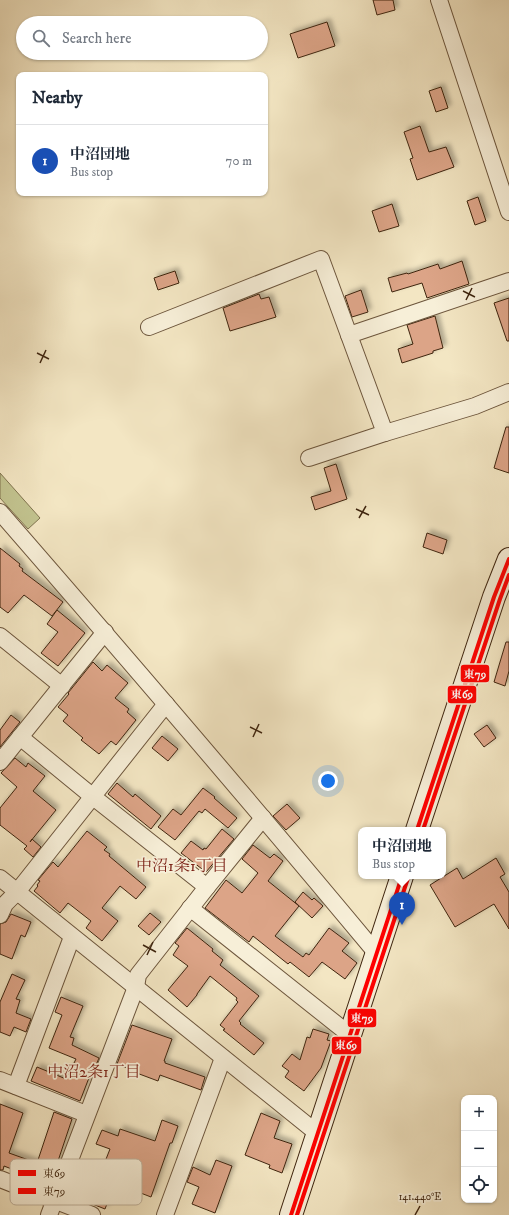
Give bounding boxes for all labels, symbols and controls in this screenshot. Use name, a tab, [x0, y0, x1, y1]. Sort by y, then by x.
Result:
search box	[16, 16, 268, 60]
icon: search	[30, 27, 52, 49]
text: Search here	[62, 29, 131, 48]
text: Nearby	[32, 87, 82, 109]
text: 中沼団地	[70, 145, 130, 164]
text: 1	[43, 153, 47, 169]
text: 70 m	[226, 153, 252, 169]
text: Bus stop	[70, 164, 113, 180]
line badge: 東79	[460, 664, 490, 683]
text: 東79	[464, 668, 487, 682]
line badge: 東69	[447, 685, 477, 704]
text: 東69	[451, 688, 474, 702]
your location	[318, 771, 338, 791]
popup	[358, 827, 446, 879]
text: 中沼団地	[372, 837, 432, 856]
district label: 中沼1条1丁目	[136, 856, 228, 876]
text: Bus stop	[372, 856, 415, 872]
pin: 1	[389, 892, 415, 925]
line badge: 東79	[347, 1008, 377, 1028]
text: 東79	[351, 1012, 374, 1026]
line badge: 東69	[331, 1036, 362, 1055]
text: 東69	[335, 1039, 358, 1053]
district label: 中沼2条1丁目	[47, 1062, 141, 1082]
map controls	[461, 1095, 497, 1203]
button: +	[461, 1095, 497, 1131]
button: −	[461, 1131, 497, 1167]
legend	[10, 1159, 142, 1205]
text: 東69	[43, 1167, 65, 1181]
button: locate	[461, 1167, 497, 1203]
text: 東79	[43, 1185, 65, 1199]
text: 141.440°E	[399, 1191, 441, 1203]

